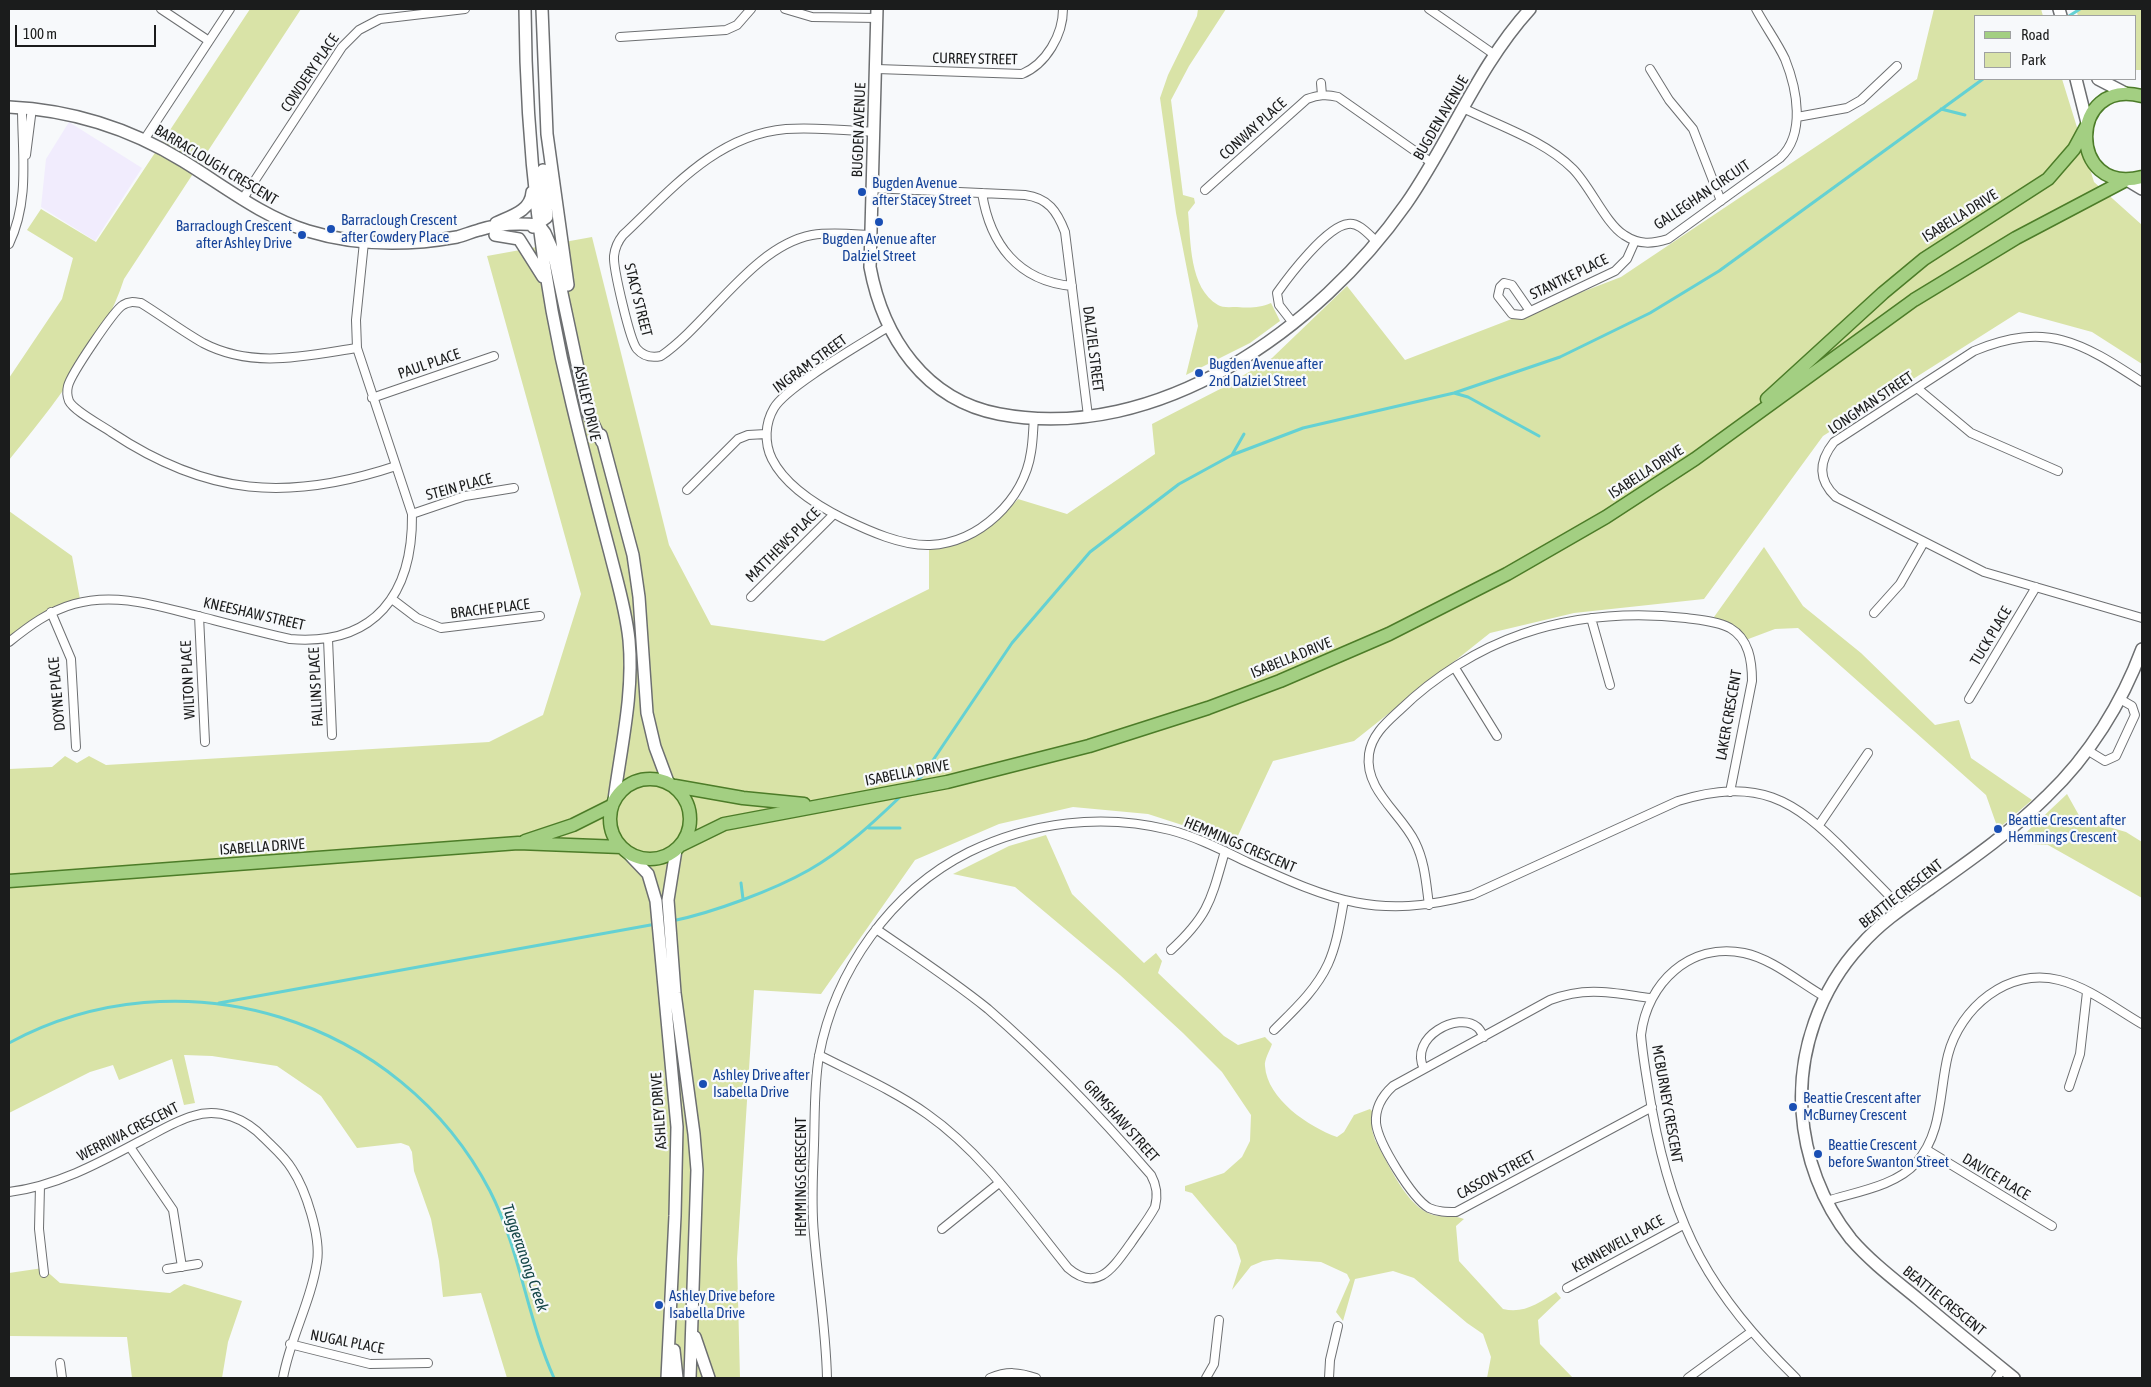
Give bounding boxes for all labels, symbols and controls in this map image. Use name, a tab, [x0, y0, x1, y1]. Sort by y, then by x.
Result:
scale bar	[18, 15, 159, 47]
legend	[1974, 15, 2136, 80]
text: 100 m	[23, 25, 57, 42]
text: Road	[2021, 26, 2050, 43]
street label: COWDERY PLACE	[277, 30, 343, 116]
street label: CURREY STREET	[932, 49, 1018, 69]
text: Park	[2021, 51, 2046, 68]
street label: BUGDEN AVENUE	[1410, 73, 1472, 163]
street label: BUGDEN AVENUE	[848, 82, 870, 178]
street label: CONWAY PLACE	[1216, 94, 1290, 164]
street label: BARRACLOUGH CRESCENT	[151, 121, 281, 209]
street label: GALLEGHAN CIRCUIT	[1650, 156, 1754, 234]
place label: Bugden Avenue after Stacey Street	[872, 174, 972, 209]
marker: Bugden Avenue after Stacey Street	[856, 186, 868, 198]
street label: ISABELLA DRIVE	[1919, 186, 2001, 246]
place label: Barraclough Crescent after Cowdery Place	[341, 211, 457, 246]
marker: Bugden Avenue after Dalziel Street	[873, 216, 885, 228]
place label: Barraclough Crescent after Ashley Drive	[176, 217, 292, 252]
marker: Barraclough Crescent after Cowdery Place	[325, 223, 337, 235]
marker: Barraclough Crescent after Ashley Drive	[296, 229, 308, 241]
place label: Bugden Avenue after Dalziel Street	[822, 230, 936, 265]
street label: STANTKE PLACE	[1527, 250, 1611, 304]
street label: STACY STREET	[620, 262, 656, 338]
street label: DALZIEL STREET	[1079, 305, 1107, 393]
street label: INGRAM STREET	[769, 331, 851, 397]
street label: PAUL PLACE	[396, 345, 462, 383]
place label: Bugden Avenue after 2nd Dalziel Street	[1209, 355, 1323, 390]
street label: ASHLEY DRIVE	[570, 364, 604, 442]
marker: Bugden Avenue after 2nd Dalziel Street	[1193, 367, 1205, 379]
street label: LONGMAN STREET	[1825, 368, 1917, 438]
street label: ISABELLA DRIVE	[1605, 441, 1687, 503]
street label: STEIN PLACE	[424, 470, 494, 504]
street label: MATTHEWS PLACE	[742, 504, 824, 586]
street label: KNEESHAW STREET	[201, 594, 307, 634]
street label: BRACHE PLACE	[449, 595, 531, 623]
street label: TUCK PLACE	[1966, 603, 2016, 669]
street label: ISABELLA DRIVE	[1248, 634, 1334, 682]
street label: WILTON PLACE	[177, 640, 199, 720]
street label: FALLINS PLACE	[305, 647, 327, 727]
street label: DOYNE PLACE	[45, 656, 69, 732]
street label: LAKER CRESCENT	[1712, 668, 1746, 762]
street label: ISABELLA DRIVE	[863, 756, 951, 790]
place label: Beattie Crescent after Hemmings Crescent	[2008, 811, 2126, 846]
street label: HEMMINGS CRESCENT	[1181, 813, 1299, 877]
marker: Beattie Crescent after Hemmings Crescent	[1992, 823, 2004, 835]
street label: ISABELLA DRIVE	[219, 835, 305, 859]
street label: BEATTIE CRESCENT	[1856, 856, 1946, 932]
street label: MCBURNEY CRESCENT	[1648, 1043, 1686, 1165]
place label: Ashley Drive after Isabella Drive	[713, 1066, 809, 1101]
street label: ASHLEY DRIVE	[647, 1072, 671, 1150]
street label: GRIMSHAW STREET	[1079, 1076, 1163, 1166]
marker: Ashley Drive after Isabella Drive	[697, 1078, 709, 1090]
place label: Beattie Crescent after McBurney Crescent	[1803, 1089, 1921, 1124]
street label: WERRIWA CRESCENT	[74, 1099, 182, 1165]
marker: Beattie Crescent after McBurney Crescent	[1787, 1101, 1799, 1113]
street label: HEMMINGS CRESCENT	[792, 1117, 810, 1237]
place label: Beattie Crescent before Swanton Street	[1828, 1136, 1949, 1171]
street label: CASSON STREET	[1454, 1147, 1538, 1203]
marker: Beattie Crescent before Swanton Street	[1812, 1148, 1824, 1160]
street label: DAVICE PLACE	[1959, 1150, 2033, 1204]
water label: Tuggeranong Creek	[498, 1202, 552, 1314]
street label: KENNEWELL PLACE	[1569, 1211, 1667, 1277]
street label: BEATTIE CRESCENT	[1899, 1262, 1989, 1340]
place label: Ashley Drive before Isabella Drive	[669, 1287, 775, 1322]
marker: Ashley Drive before Isabella Drive	[653, 1299, 665, 1311]
street label: NUGAL PLACE	[309, 1326, 385, 1358]

